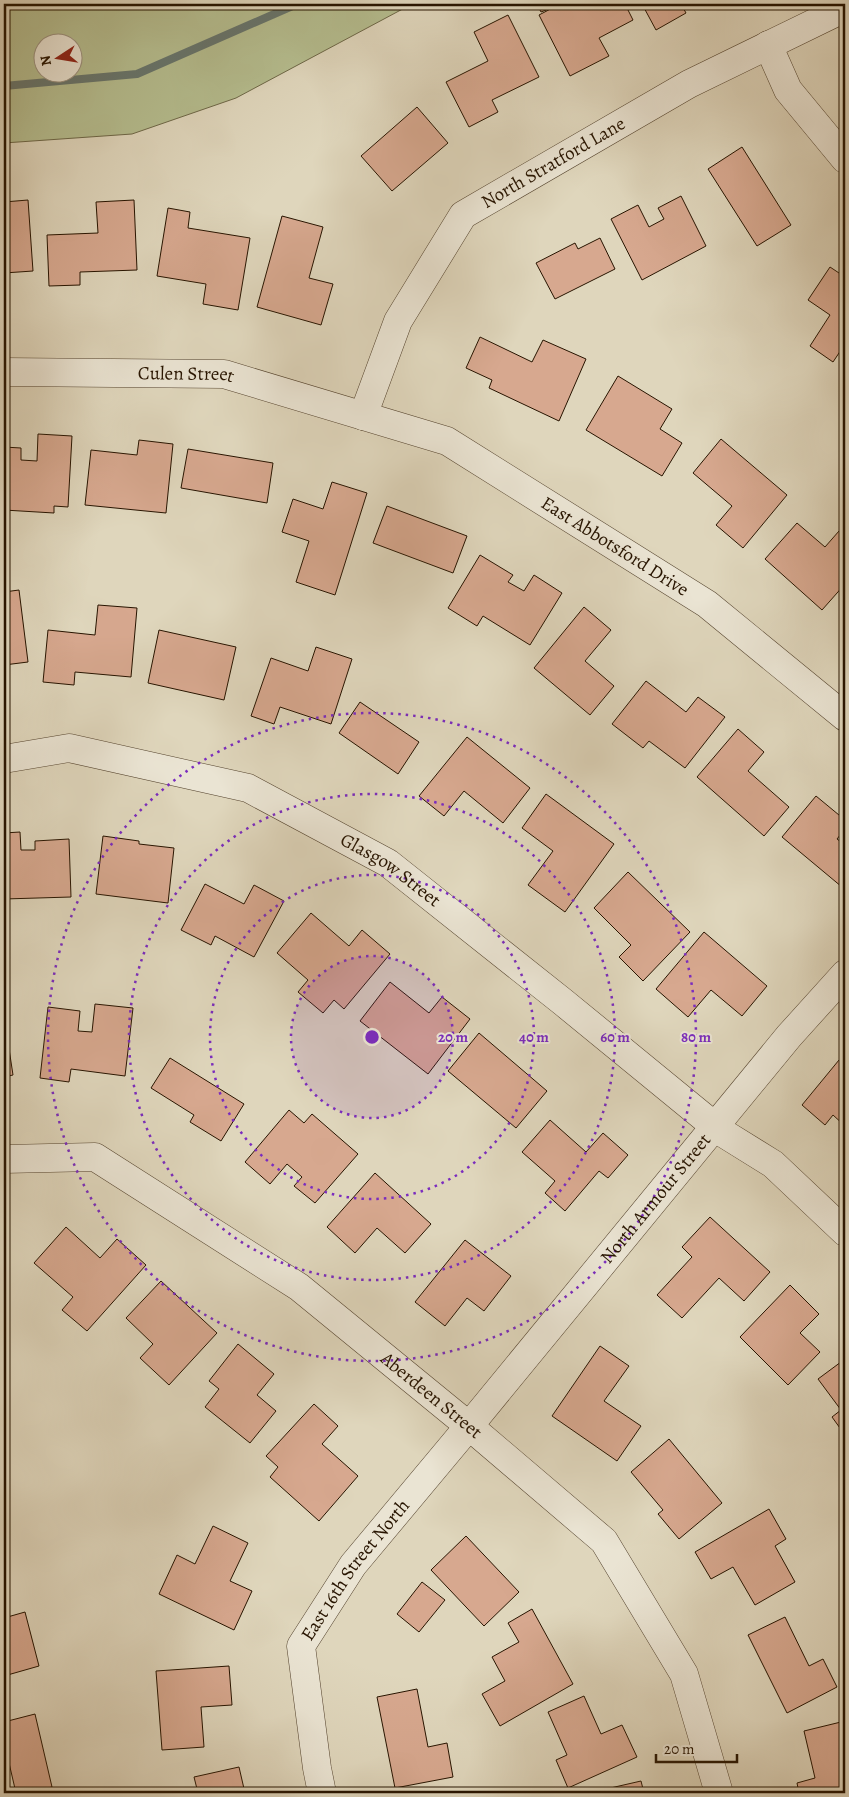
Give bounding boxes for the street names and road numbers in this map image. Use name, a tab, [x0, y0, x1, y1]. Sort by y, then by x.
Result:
street label: North Stratford Lane	[476, 111, 630, 215]
street label: Culen Street	[138, 360, 237, 389]
street label: East Abbotsford Drive	[536, 490, 694, 602]
street label: Glasgow Street	[336, 827, 446, 913]
street label: North Armour Street	[594, 1128, 717, 1269]
street label: Aberdeen Street	[374, 1345, 488, 1445]
street label: East 16th Street North	[295, 1494, 416, 1646]

